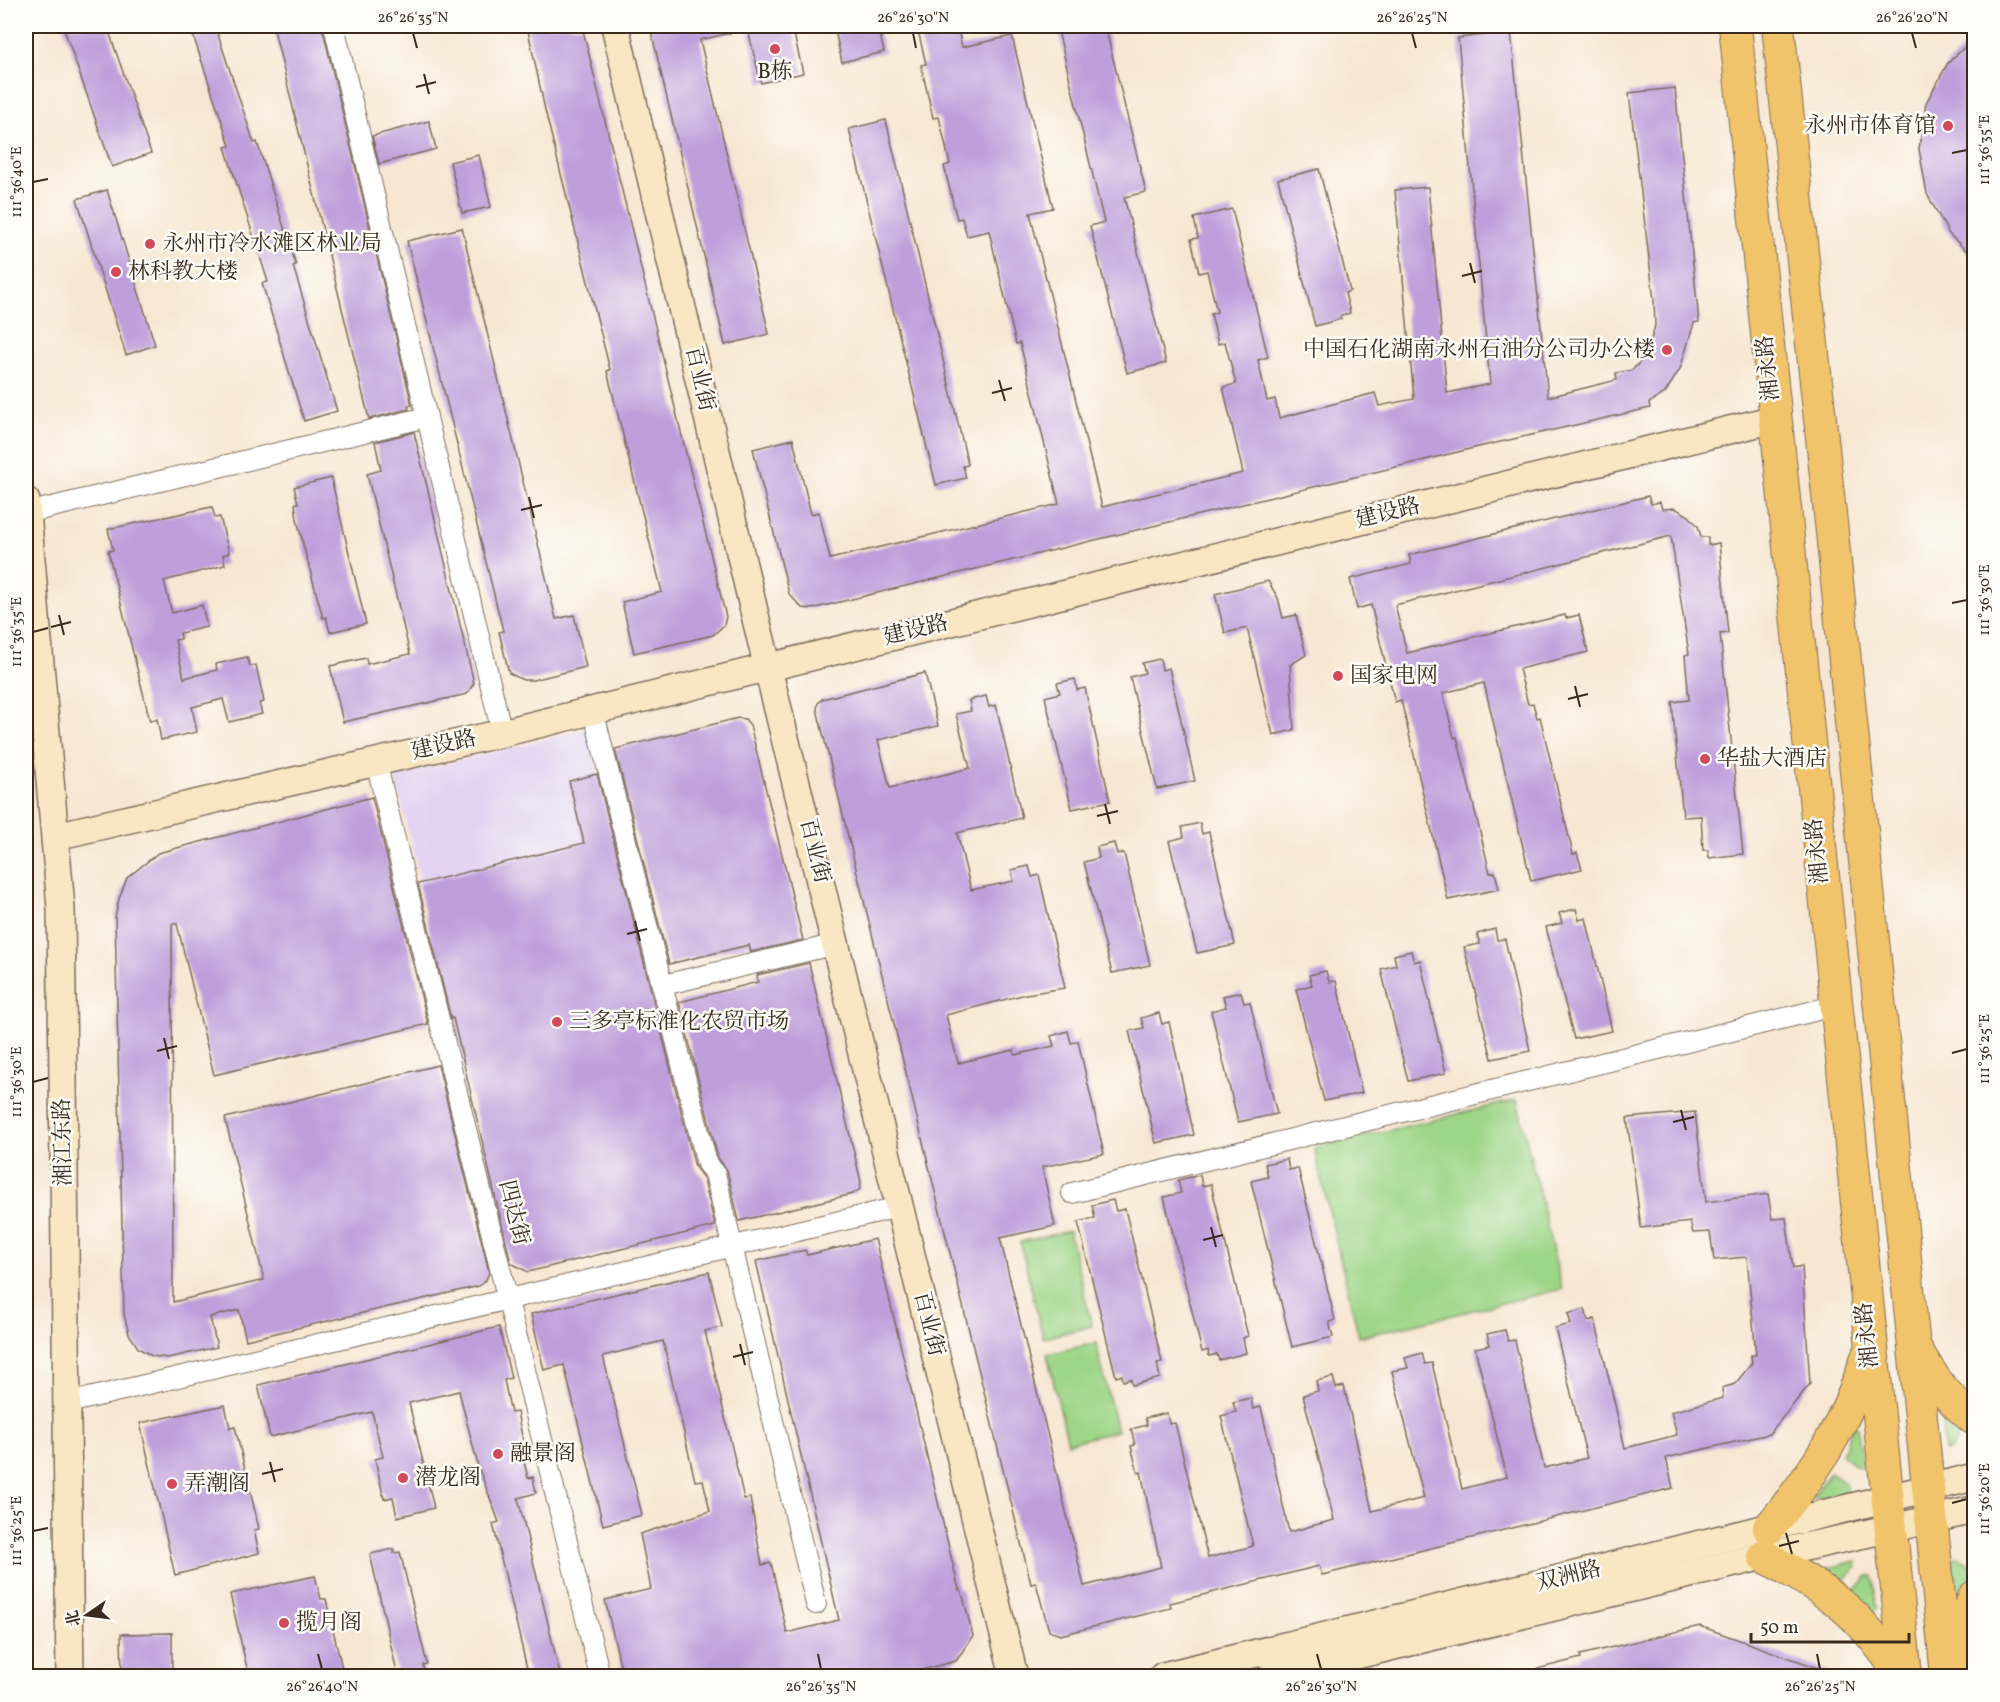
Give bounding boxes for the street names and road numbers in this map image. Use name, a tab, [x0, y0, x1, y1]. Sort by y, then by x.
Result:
street label: 湘永路	[1750, 334, 1788, 402]
street label: 百业街	[676, 343, 722, 415]
street label: 建设路	[1352, 491, 1424, 537]
street label: 建设路	[880, 608, 952, 654]
street label: 建设路	[408, 723, 480, 769]
street label: 百业街	[791, 815, 837, 887]
street label: 湘永路	[1799, 817, 1837, 885]
street label: 湘江东路	[48, 1098, 80, 1186]
street label: 四达街	[490, 1177, 536, 1249]
street label: 百业街	[905, 1288, 951, 1360]
street label: 湘永路	[1849, 1301, 1887, 1369]
street label: 双洲路	[1533, 1554, 1605, 1600]

